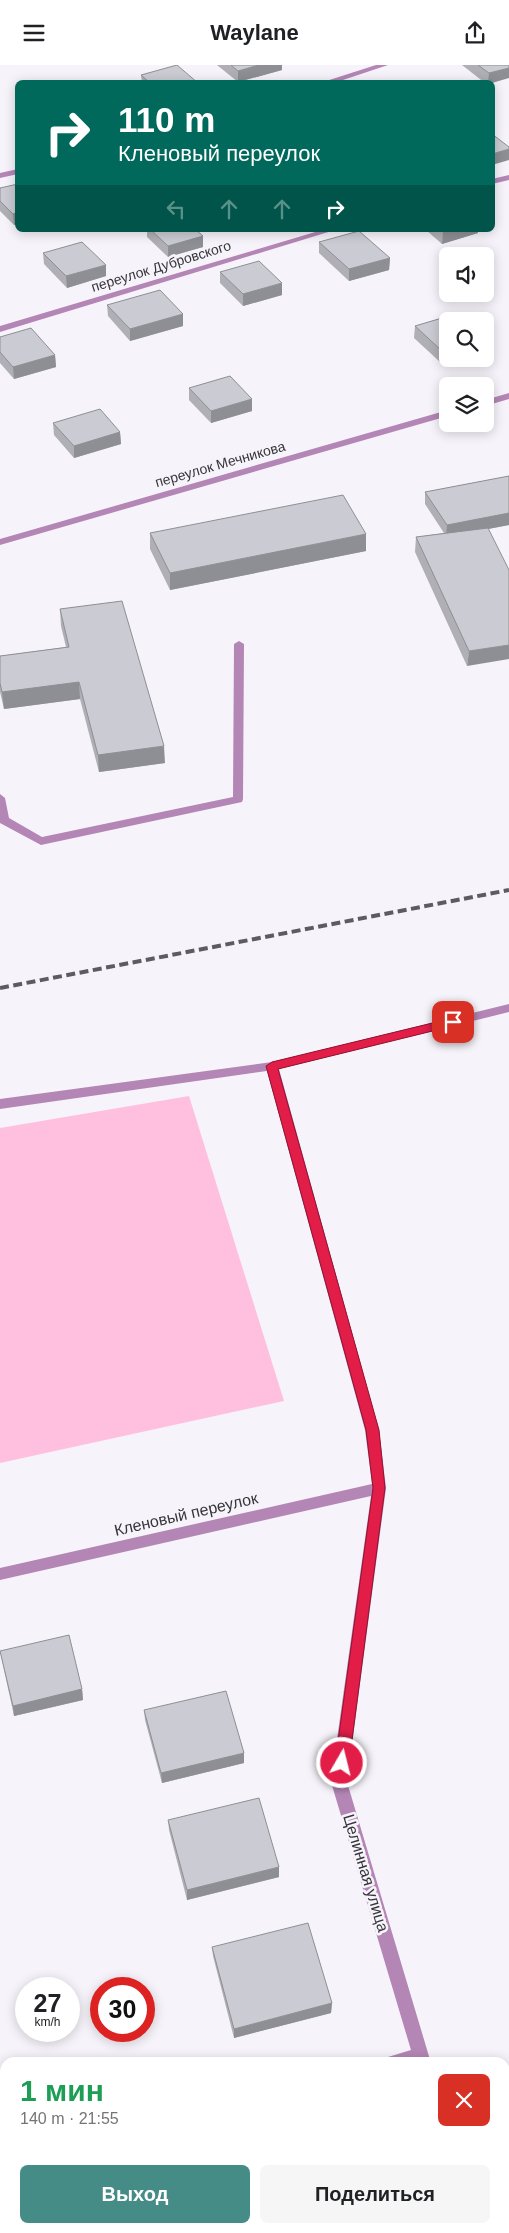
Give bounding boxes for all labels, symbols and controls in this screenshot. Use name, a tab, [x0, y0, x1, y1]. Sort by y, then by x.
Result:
icon: menu	[20, 19, 48, 47]
icon: share	[461, 19, 489, 47]
text: Waylane	[210, 20, 299, 45]
icon: right	[35, 100, 100, 165]
text: 110 m	[118, 100, 215, 139]
text: Кленовый переулок	[118, 141, 320, 166]
icon: left	[162, 195, 190, 223]
icon: ahead	[215, 195, 243, 223]
icon: ahead	[268, 195, 296, 223]
icon: right	[321, 195, 349, 223]
street label: переулок Дубровского	[89, 237, 233, 295]
map controls	[439, 247, 494, 432]
button: sound	[439, 247, 494, 302]
button: search	[439, 312, 494, 367]
button: layers	[439, 377, 494, 432]
street label: переулок Мечникова	[153, 438, 287, 490]
pin	[432, 1001, 474, 1043]
icon: arrive	[439, 1008, 467, 1036]
street label: Кленовый переулок	[113, 1489, 260, 1539]
position arrow	[315, 1736, 367, 1788]
street label: Целинная улица	[340, 1812, 392, 1934]
speed limit sign: 30	[90, 1977, 155, 2042]
text: 27	[34, 1989, 61, 2017]
text: km/h	[34, 2015, 61, 2029]
text: 1 мин	[20, 2074, 104, 2107]
button: close	[438, 2074, 490, 2126]
text: 140 m · 21:55	[20, 2110, 119, 2127]
button: Выход	[20, 2165, 250, 2223]
button: Поделиться	[260, 2165, 490, 2223]

